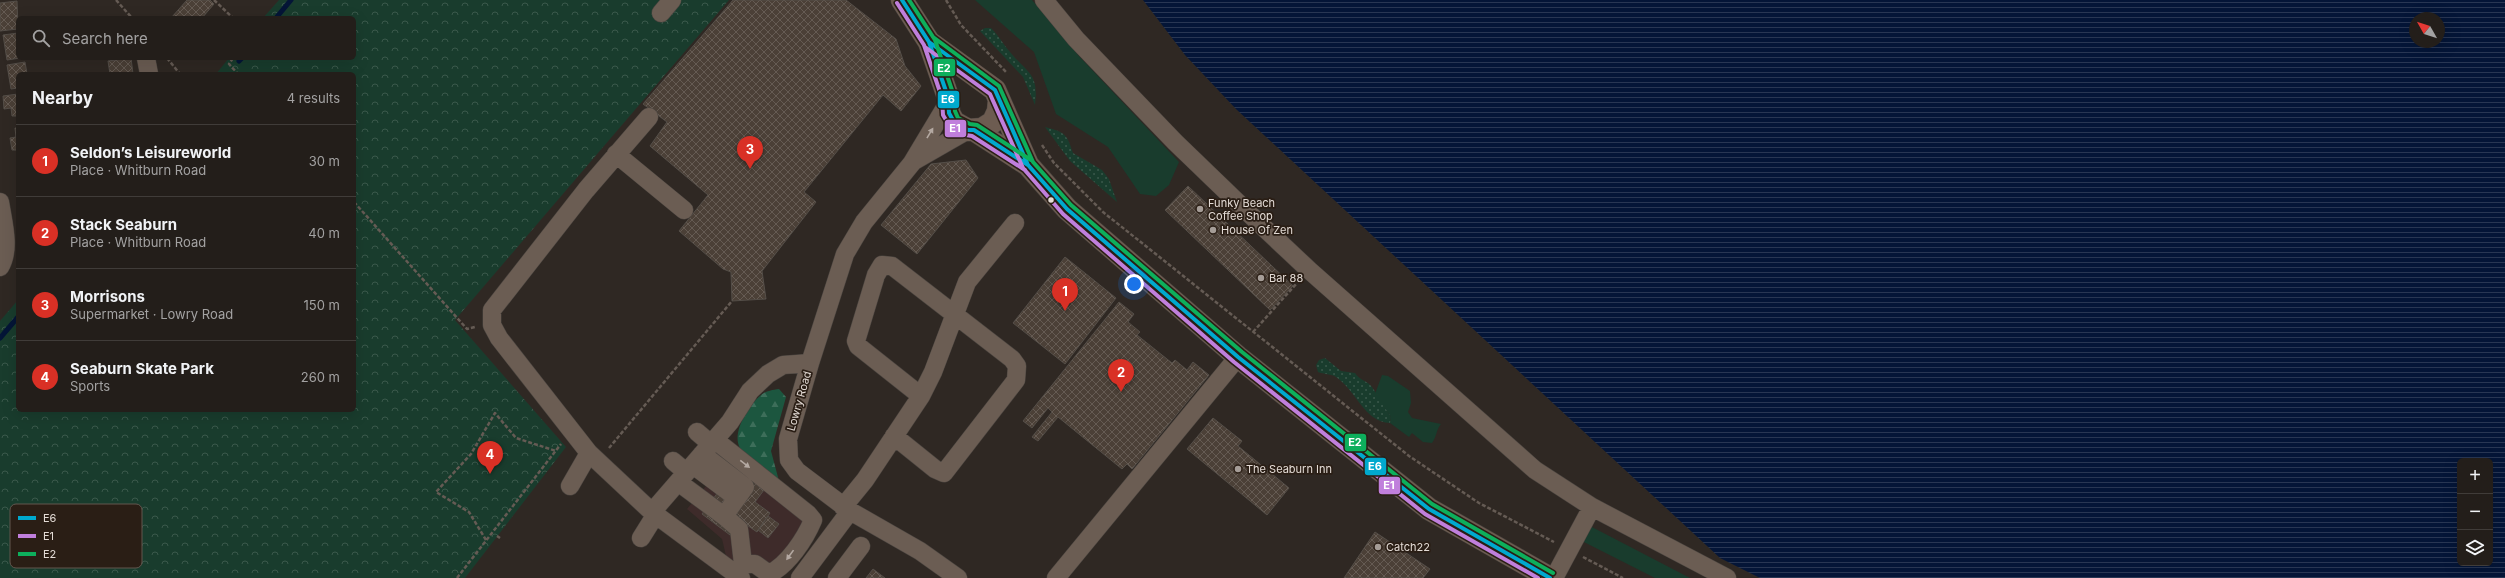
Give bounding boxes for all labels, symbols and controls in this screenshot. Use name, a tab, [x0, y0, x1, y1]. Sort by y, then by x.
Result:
north arrow	[2409, 12, 2445, 48]
search box	[16, 16, 356, 60]
icon: search	[30, 27, 52, 49]
text: Search here	[62, 29, 148, 48]
line badge: E2	[933, 58, 956, 77]
text: E2	[937, 61, 951, 75]
text: Nearby	[32, 88, 93, 108]
text: 4 results	[287, 90, 340, 106]
line badge: E6	[937, 90, 960, 109]
text: E6	[941, 92, 955, 106]
line badge: E1	[944, 119, 967, 138]
text: E1	[949, 121, 961, 135]
one-way arrow	[926, 127, 933, 139]
pin: 3	[737, 136, 763, 169]
text: Seldon’s Leisureworld	[70, 143, 231, 162]
text: 1	[42, 153, 48, 169]
text: 30 m	[309, 153, 340, 169]
text: Place · Whitburn Road	[70, 162, 206, 178]
unlabelled marker	[1046, 195, 1056, 205]
place label: Funky Beach Coffee Shop	[1208, 196, 1275, 223]
marker: Funky Beach Coffee Shop	[1195, 204, 1205, 214]
text: Stack Seaburn	[70, 215, 177, 234]
place label: House Of Zen	[1221, 223, 1293, 237]
text: 2	[41, 225, 49, 241]
text: 40 m	[308, 225, 340, 241]
marker: House Of Zen	[1208, 225, 1218, 235]
text: Place · Whitburn Road	[70, 234, 206, 250]
place label: Bar 88	[1269, 271, 1303, 285]
marker: Bar 88	[1256, 273, 1266, 283]
your location	[1124, 274, 1144, 294]
pin: 1	[1052, 278, 1078, 311]
text: Morrisons	[70, 287, 145, 306]
text: 3	[41, 297, 49, 313]
text: 150 m	[304, 297, 340, 313]
text: Supermarket · Lowry Road	[70, 306, 233, 322]
text: Seaburn Skate Park	[70, 359, 214, 378]
pin: 2	[1108, 359, 1134, 392]
text: 4	[41, 369, 49, 385]
text: 260 m	[301, 369, 340, 385]
street label: Lowry Road	[784, 369, 814, 433]
text: Sports	[70, 378, 110, 394]
line badge: E2	[1344, 433, 1367, 452]
text: E2	[1348, 435, 1362, 449]
pin: 4	[477, 441, 503, 474]
line badge: E6	[1364, 457, 1387, 476]
map controls	[2457, 458, 2493, 566]
button: +	[2457, 458, 2493, 494]
text: E6	[1368, 459, 1382, 473]
one-way arrow	[740, 460, 751, 469]
place label: The Seaburn Inn	[1246, 462, 1332, 476]
marker: The Seaburn Inn	[1233, 464, 1243, 474]
line badge: E1	[1378, 476, 1401, 495]
text: E1	[1383, 478, 1395, 492]
button: −	[2457, 494, 2493, 530]
legend	[10, 504, 142, 568]
text: E6	[43, 511, 57, 525]
text: E1	[43, 529, 54, 543]
button: layers	[2457, 530, 2493, 566]
place label: Catch22	[1386, 540, 1430, 554]
marker: Catch22	[1373, 542, 1383, 552]
text: E2	[43, 547, 56, 561]
one-way arrow	[786, 550, 794, 561]

